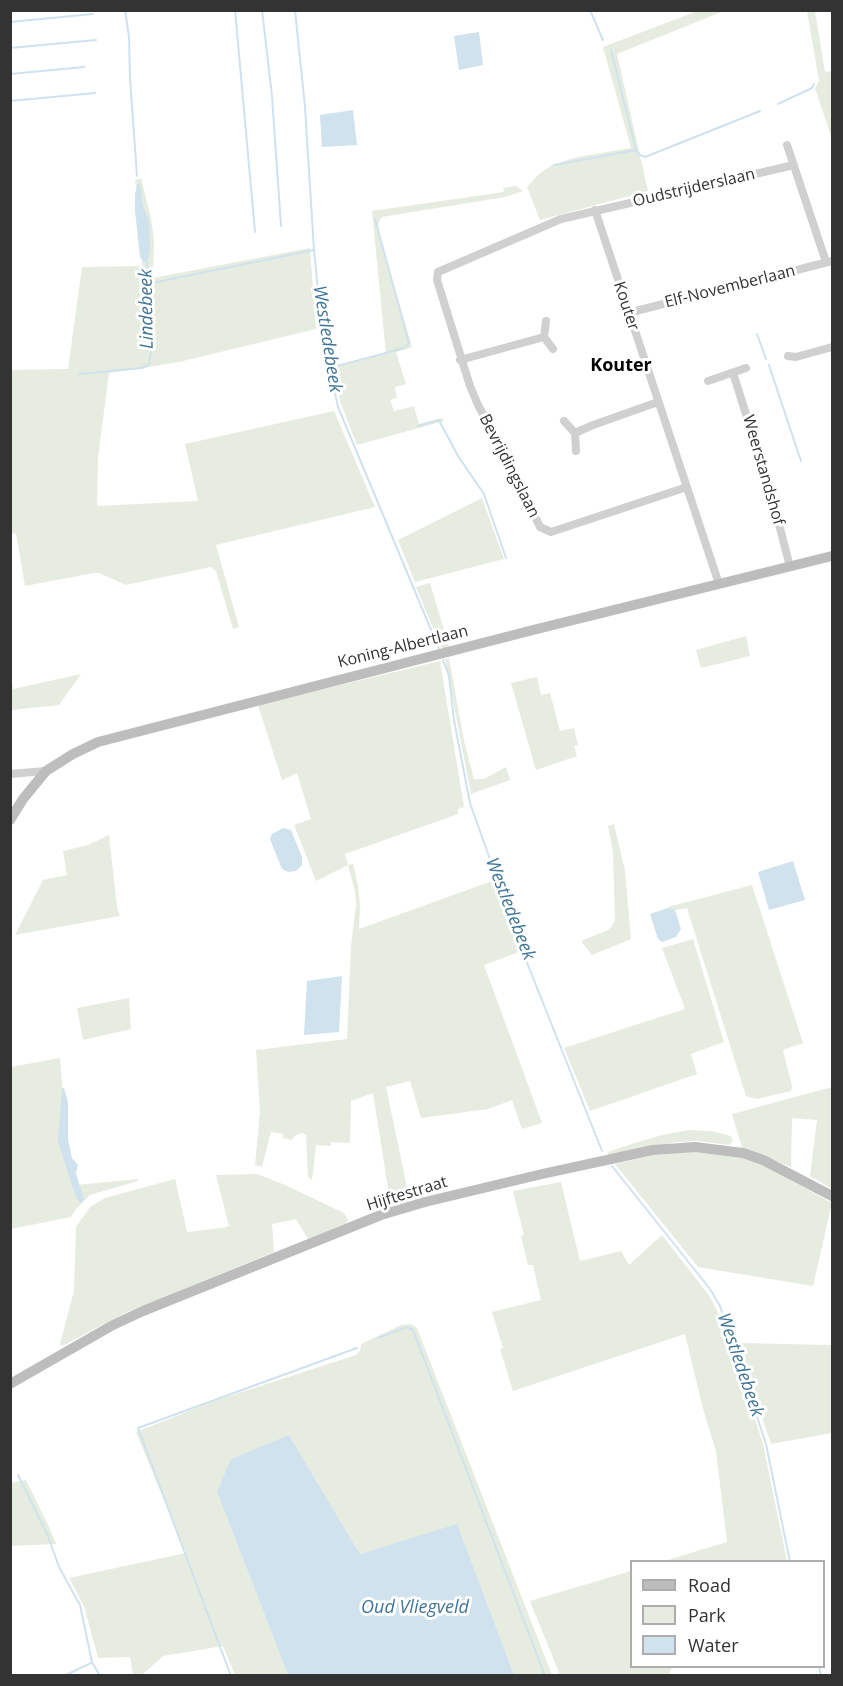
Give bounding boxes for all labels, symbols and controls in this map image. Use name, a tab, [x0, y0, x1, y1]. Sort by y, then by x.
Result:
street label: Oudstrijderslaan	[631, 165, 757, 211]
street label: Elf-Novemberlaan	[663, 261, 797, 313]
water label: Lindebeek	[136, 269, 158, 349]
street label: Kouter	[609, 279, 643, 333]
water label: Westledebeek	[308, 284, 346, 394]
district label: Kouter	[590, 355, 652, 377]
street label: Bevrijdingslaan	[475, 411, 543, 521]
street label: Weerstandshof	[738, 413, 788, 527]
street label: Koning-Albertlaan	[336, 622, 470, 672]
water label: Westledebeek	[481, 855, 539, 963]
street label: Hijftestraat	[364, 1173, 450, 1215]
water label: Westledebeek	[712, 1310, 768, 1420]
legend	[630, 1560, 825, 1668]
text: Road	[688, 1573, 731, 1597]
water label: Oud Vliegveld	[361, 1597, 469, 1619]
text: Park	[688, 1603, 726, 1627]
text: Water	[688, 1633, 739, 1657]

